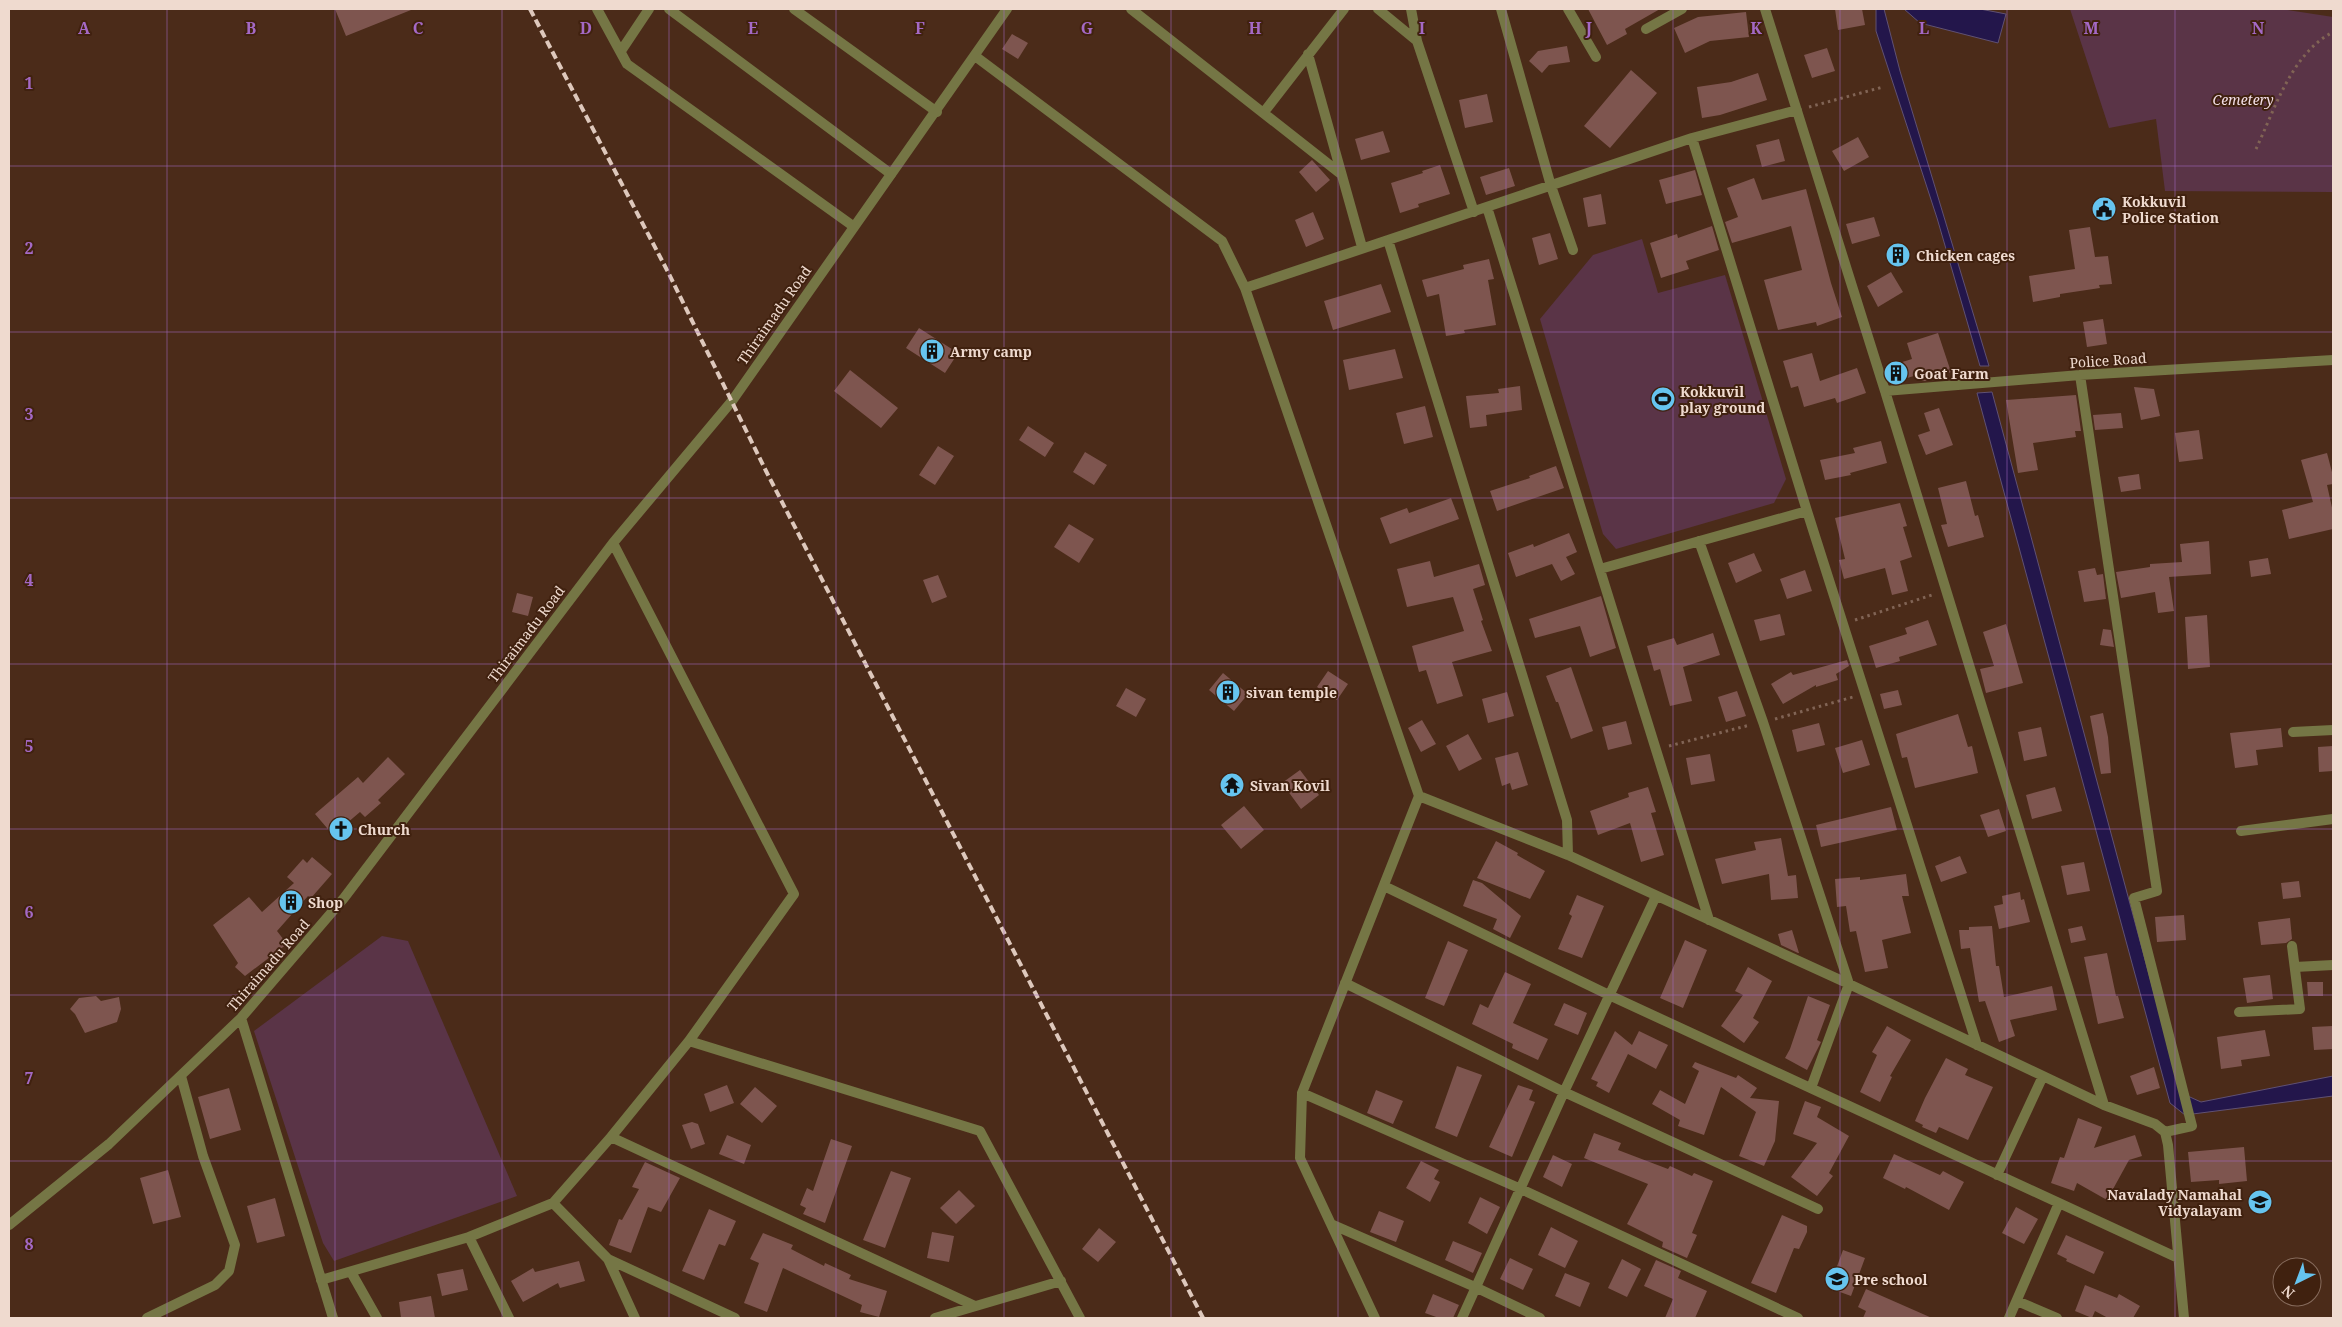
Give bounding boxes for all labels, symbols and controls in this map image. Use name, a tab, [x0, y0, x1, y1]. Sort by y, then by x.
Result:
text: A	[78, 17, 91, 39]
text: B	[246, 17, 257, 39]
text: C	[413, 17, 424, 39]
text: D	[580, 17, 592, 39]
text: E	[748, 17, 758, 39]
text: F	[915, 17, 925, 39]
text: G	[1081, 17, 1093, 39]
text: H	[1248, 17, 1262, 39]
text: I	[1419, 17, 1425, 39]
text: J	[1585, 17, 1593, 39]
text: K	[1750, 17, 1762, 39]
text: L	[1919, 17, 1929, 39]
text: M	[2083, 17, 2099, 39]
text: N	[2252, 17, 2265, 39]
text: 1	[24, 72, 34, 94]
park label: Cemetery	[2212, 90, 2274, 109]
place label: Kokkuvil Police Station	[2122, 192, 2219, 227]
public building icon: Kokkuvil Police Station	[2091, 196, 2117, 222]
text: 2	[24, 237, 34, 259]
building icon: Chicken cages	[1885, 242, 1911, 268]
place label: Chicken cages	[1916, 246, 2015, 265]
street label: Thiraimadu Road	[733, 261, 815, 368]
building icon: Army camp	[919, 338, 945, 364]
place label: Army camp	[950, 342, 1032, 361]
street label: Police Road	[2069, 348, 2148, 372]
building icon: Goat Farm	[1883, 360, 1909, 386]
place label: Goat Farm	[1914, 364, 1989, 383]
place label: Kokkuvil play ground	[1680, 382, 1765, 417]
sports icon: Kokkuvil play ground	[1650, 386, 1676, 412]
text: 3	[24, 403, 34, 425]
text: 4	[24, 569, 34, 591]
street label: Thiraimadu Road	[483, 581, 569, 686]
building icon: sivan temple	[1215, 679, 1241, 705]
place label: sivan temple	[1246, 683, 1337, 702]
text: 5	[24, 735, 34, 757]
temple icon: Sivan Kovil	[1219, 772, 1245, 798]
place label: Sivan Kovil	[1250, 776, 1330, 795]
church icon: Church	[328, 816, 354, 842]
place label: Church	[358, 820, 410, 839]
building icon: Shop	[278, 889, 304, 915]
place label: Shop	[308, 893, 343, 912]
text: 6	[24, 901, 34, 923]
street label: Thiraimadu Road	[223, 914, 314, 1015]
text: 7	[24, 1067, 34, 1089]
place label: Navalady Namahal Vidyalayam	[2107, 1185, 2242, 1220]
school or university icon: Navalady Namahal Vidyalayam	[2247, 1189, 2273, 1215]
text: 8	[24, 1233, 34, 1255]
north arrow	[2272, 1257, 2322, 1307]
school or university icon: Pre school	[1824, 1266, 1850, 1292]
place label: Pre school	[1854, 1270, 1928, 1289]
text: N	[2278, 1281, 2298, 1303]

